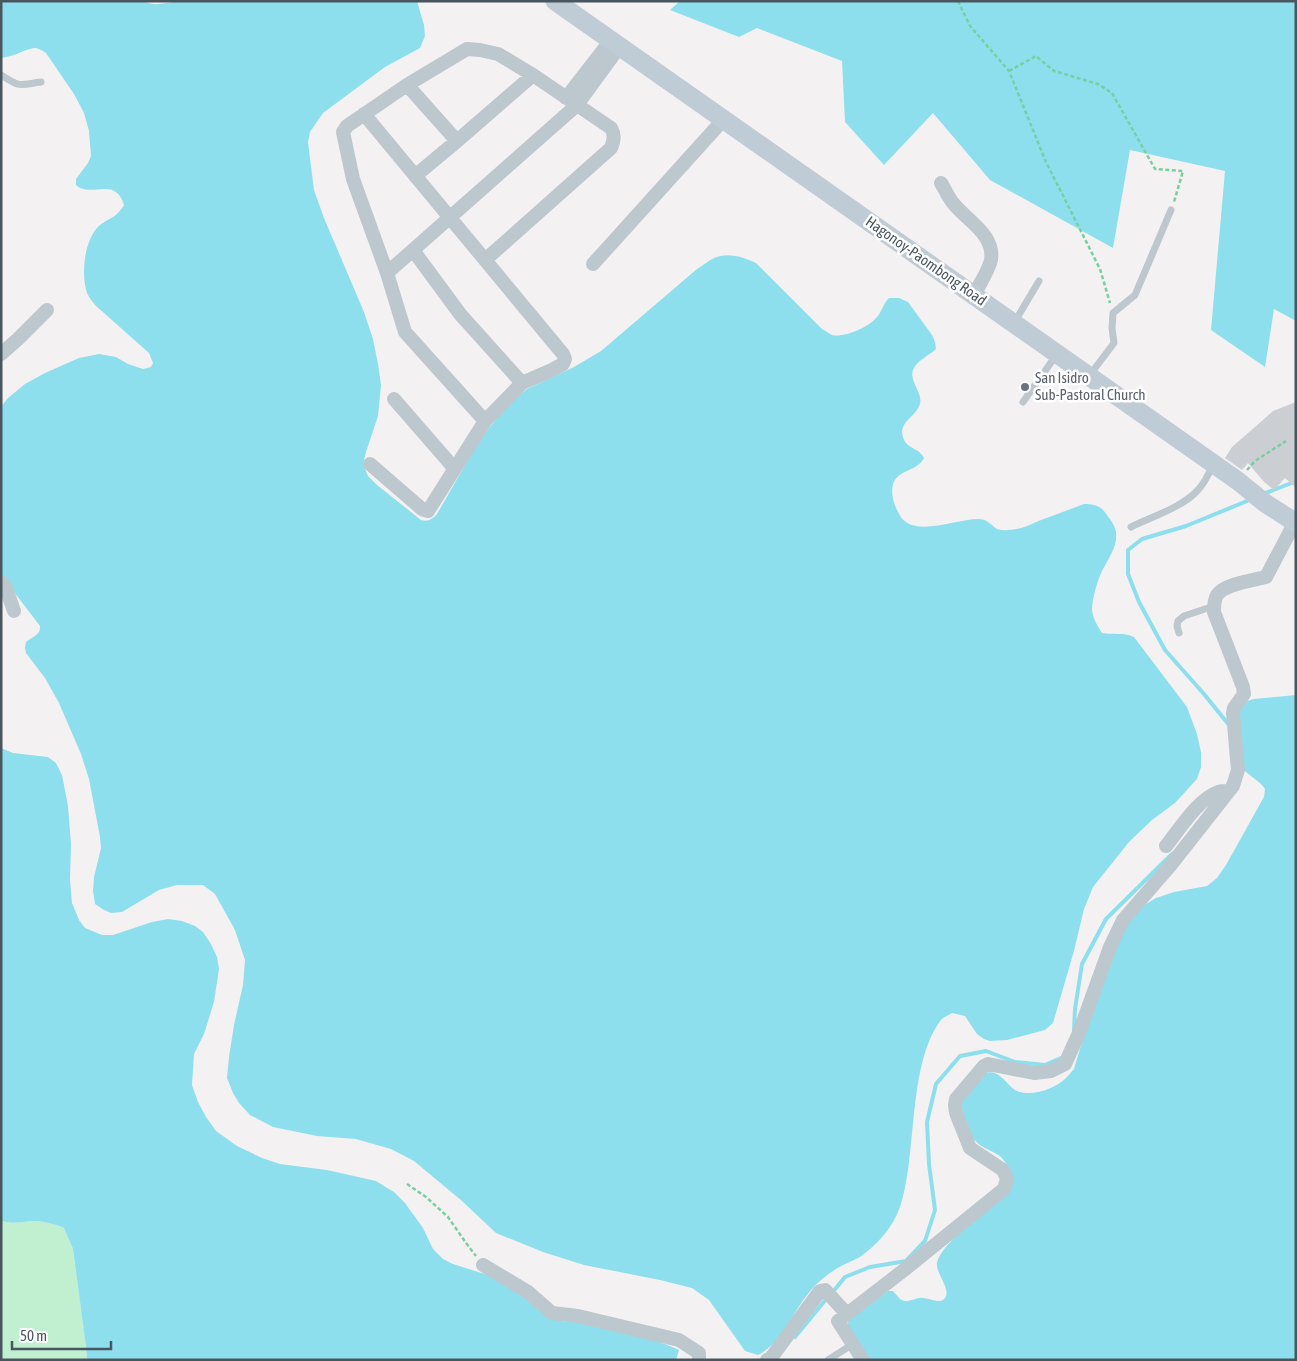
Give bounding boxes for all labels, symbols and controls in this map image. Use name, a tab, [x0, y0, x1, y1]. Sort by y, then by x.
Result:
street label: Hagonoy-Paombong Road	[863, 212, 990, 309]
place label: San Isidro Sub-Pastoral Church	[1035, 369, 1146, 403]
marker: San Isidro Sub-Pastoral Church	[1019, 381, 1031, 393]
scale bar	[12, 1318, 111, 1350]
text: 50 m	[20, 1327, 47, 1344]

